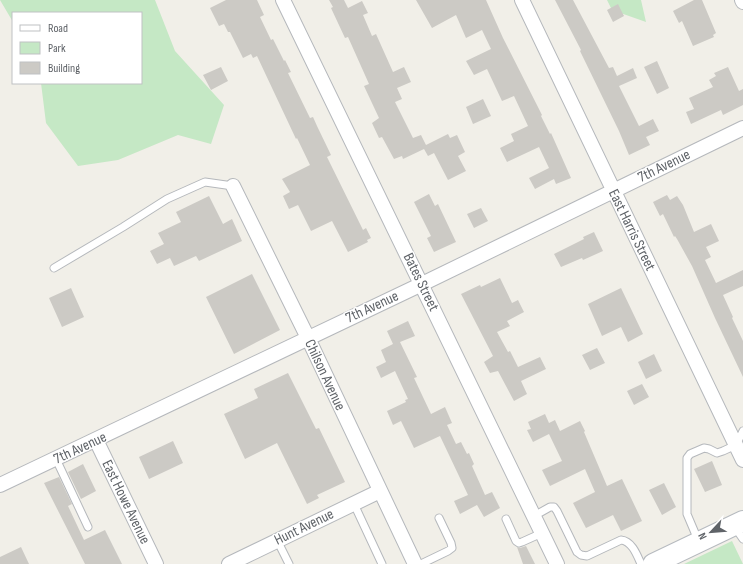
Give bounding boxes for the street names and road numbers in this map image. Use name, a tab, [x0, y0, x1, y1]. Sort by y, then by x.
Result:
street label: 7th Avenue	[635, 145, 693, 187]
street label: East Harris Street	[604, 186, 660, 274]
street label: Bates Street	[399, 250, 443, 315]
street label: 7th Avenue	[343, 287, 401, 327]
street label: Chilson Avenue	[300, 336, 350, 414]
street label: 7th Avenue	[51, 428, 109, 468]
street label: East Howe Avenue	[97, 457, 155, 547]
street label: Hunt Avenue	[271, 504, 337, 550]

